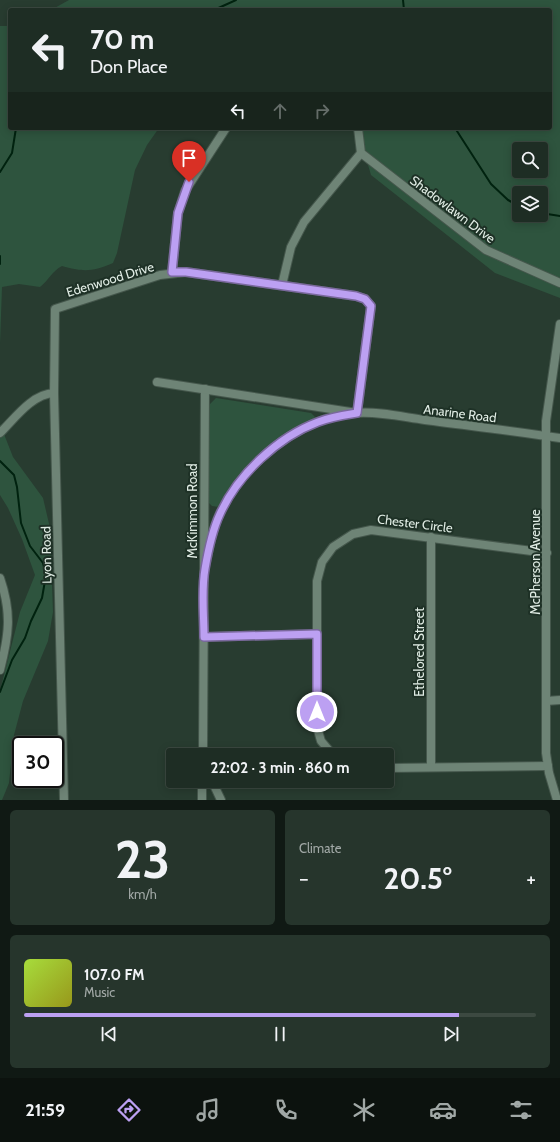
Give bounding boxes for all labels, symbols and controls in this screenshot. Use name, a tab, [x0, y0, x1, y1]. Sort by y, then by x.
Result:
text: 70 m	[90, 22, 154, 56]
icon: left	[24, 24, 76, 76]
text: Don Place	[90, 56, 167, 78]
icon: left	[227, 100, 249, 122]
icon: ahead	[269, 100, 291, 122]
icon: right	[311, 100, 333, 122]
pin	[172, 141, 206, 182]
map controls	[512, 142, 548, 222]
button: search	[512, 142, 548, 178]
icon: arrive	[178, 147, 200, 169]
street label: Shadowlawn Drive	[407, 172, 499, 246]
button: layers	[512, 186, 548, 222]
street label: Edenwood Drive	[64, 258, 156, 300]
street label: Anarine Road	[423, 401, 497, 425]
street label: McKimmon Road	[184, 464, 200, 558]
street label: McPherson Avenue	[527, 509, 543, 615]
street label: Chester Circle	[376, 510, 454, 536]
street label: Lyon Road	[37, 526, 55, 584]
street label: Ethelored Street	[411, 607, 427, 697]
position arrow	[296, 691, 338, 733]
speed limit sign: 30	[12, 736, 64, 788]
text: 22:02 · 3 min · 860 m	[210, 759, 350, 777]
text: 23	[115, 828, 170, 891]
text: Climate	[299, 840, 341, 856]
text: 20.5°	[383, 860, 452, 897]
text: −	[299, 865, 309, 892]
text: +	[526, 865, 536, 892]
text: km/h	[128, 886, 157, 902]
text: 107.0 FM	[84, 966, 145, 984]
text: Music	[84, 984, 115, 1000]
icon: previous	[98, 1023, 120, 1045]
icon: pause	[269, 1023, 291, 1045]
icon: next	[440, 1023, 462, 1045]
icon: directions	[115, 1096, 143, 1124]
icon: music	[194, 1096, 222, 1124]
icon: phone	[272, 1096, 300, 1124]
icon: climate	[350, 1096, 378, 1124]
icon: car	[429, 1096, 457, 1124]
icon: filters	[507, 1096, 535, 1124]
text: 21:59	[25, 1099, 65, 1121]

